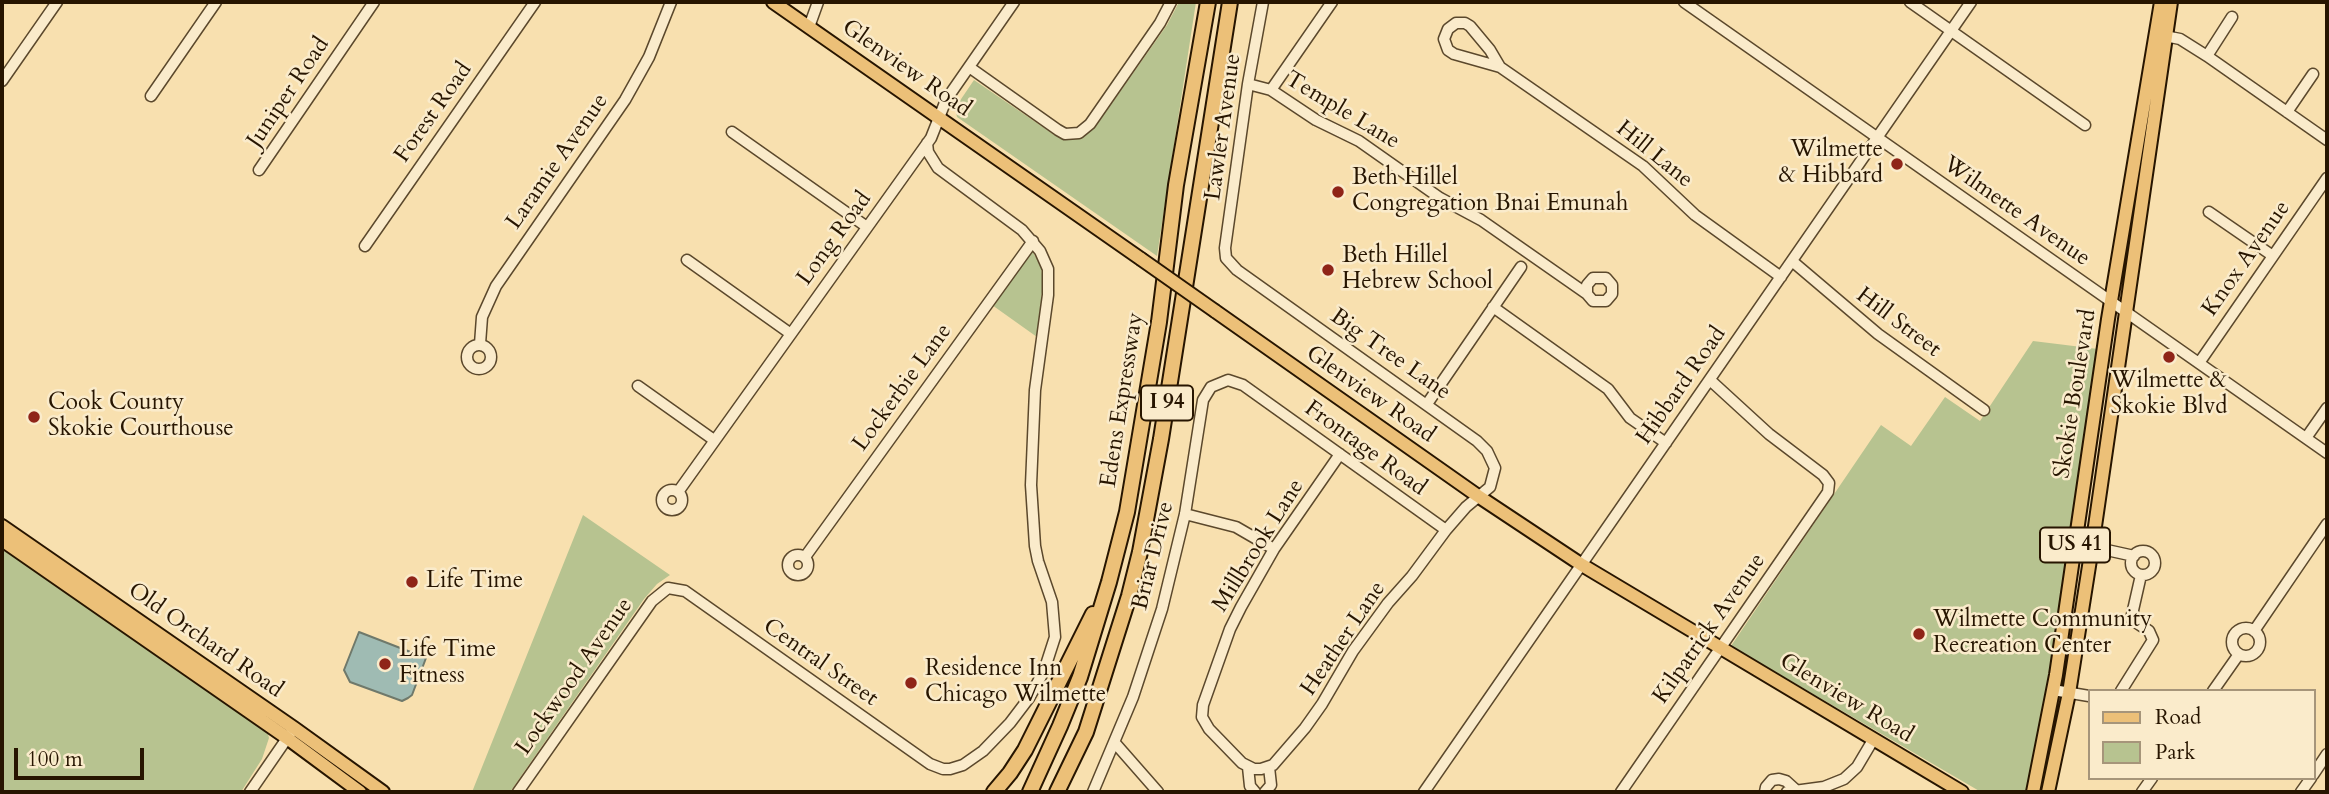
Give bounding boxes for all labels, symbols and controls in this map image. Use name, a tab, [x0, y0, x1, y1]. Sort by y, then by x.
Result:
street label: Glenview Road	[836, 14, 976, 124]
street label: Juniper Road	[242, 32, 336, 154]
street label: Lawler Avenue	[1200, 52, 1248, 202]
street label: Forest Road	[389, 58, 479, 168]
street label: Temple Lane	[1280, 66, 1404, 156]
street label: Laramie Avenue	[501, 89, 615, 235]
street label: Hill Lane	[1610, 116, 1698, 194]
place label: Wilmette & Hibbard	[1779, 137, 1883, 191]
street label: Wilmette Avenue	[1937, 151, 2095, 273]
marker: Wilmette & Hibbard	[1889, 156, 1905, 172]
place label: Beth Hillel Congregation Bnai Emunah	[1352, 165, 1628, 219]
marker: Beth Hillel Congregation Bnai Emunah	[1330, 184, 1346, 200]
street label: Long Road	[792, 187, 878, 291]
street label: Knox Avenue	[2197, 196, 2297, 322]
place label: Beth Hillel Hebrew School	[1342, 243, 1493, 297]
marker: Beth Hillel Hebrew School	[1320, 262, 1336, 278]
street label: Hill Street	[1850, 282, 1946, 364]
street label: Big Tree Lane	[1324, 303, 1456, 407]
street label: Skokie Boulevard	[2049, 307, 2103, 481]
street label: Edens Expressway	[1096, 311, 1150, 489]
street label: Lockerbie Lane	[848, 319, 958, 457]
street label: Hibbard Road	[1631, 322, 1733, 450]
street label: Glenview Road	[1300, 340, 1440, 450]
marker: Wilmette & Skokie Blvd	[2161, 349, 2177, 365]
place label: Wilmette & Skokie Blvd	[2110, 368, 2228, 422]
road number: I 94	[1141, 386, 1193, 420]
place label: Cook County Skokie Courthouse	[48, 390, 234, 444]
street label: Frontage Road	[1299, 395, 1431, 503]
marker: Cook County Skokie Courthouse	[26, 409, 42, 425]
street label: Millbrook Lane	[1207, 475, 1311, 617]
street label: Briar Drive	[1127, 499, 1181, 613]
road number: US 41	[2040, 528, 2110, 562]
street label: Kilpatrick Avenue	[1648, 548, 1772, 710]
place label: Life Time	[426, 568, 523, 596]
marker: Life Time	[404, 574, 420, 590]
street label: Old Orchard Road	[122, 577, 288, 705]
street label: Heather Lane	[1296, 577, 1392, 701]
street label: Lockwood Avenue	[511, 593, 639, 761]
place label: Wilmette Community Recreation Center	[1933, 607, 2152, 661]
street label: Central Street	[757, 613, 883, 713]
marker: Wilmette Community Recreation Center	[1911, 626, 1927, 642]
place label: Life Time Fitness	[399, 637, 496, 691]
street label: Glenview Road	[1774, 648, 1918, 750]
marker: Life Time Fitness	[377, 656, 393, 672]
place label: Residence Inn Chicago Wilmette	[925, 656, 1106, 710]
marker: Residence Inn Chicago Wilmette	[903, 675, 919, 691]
legend	[2088, 689, 2315, 780]
text: Road	[2155, 703, 2201, 732]
scale bar	[18, 734, 147, 778]
text: Park	[2155, 738, 2195, 767]
text: 100 m	[27, 745, 83, 774]

